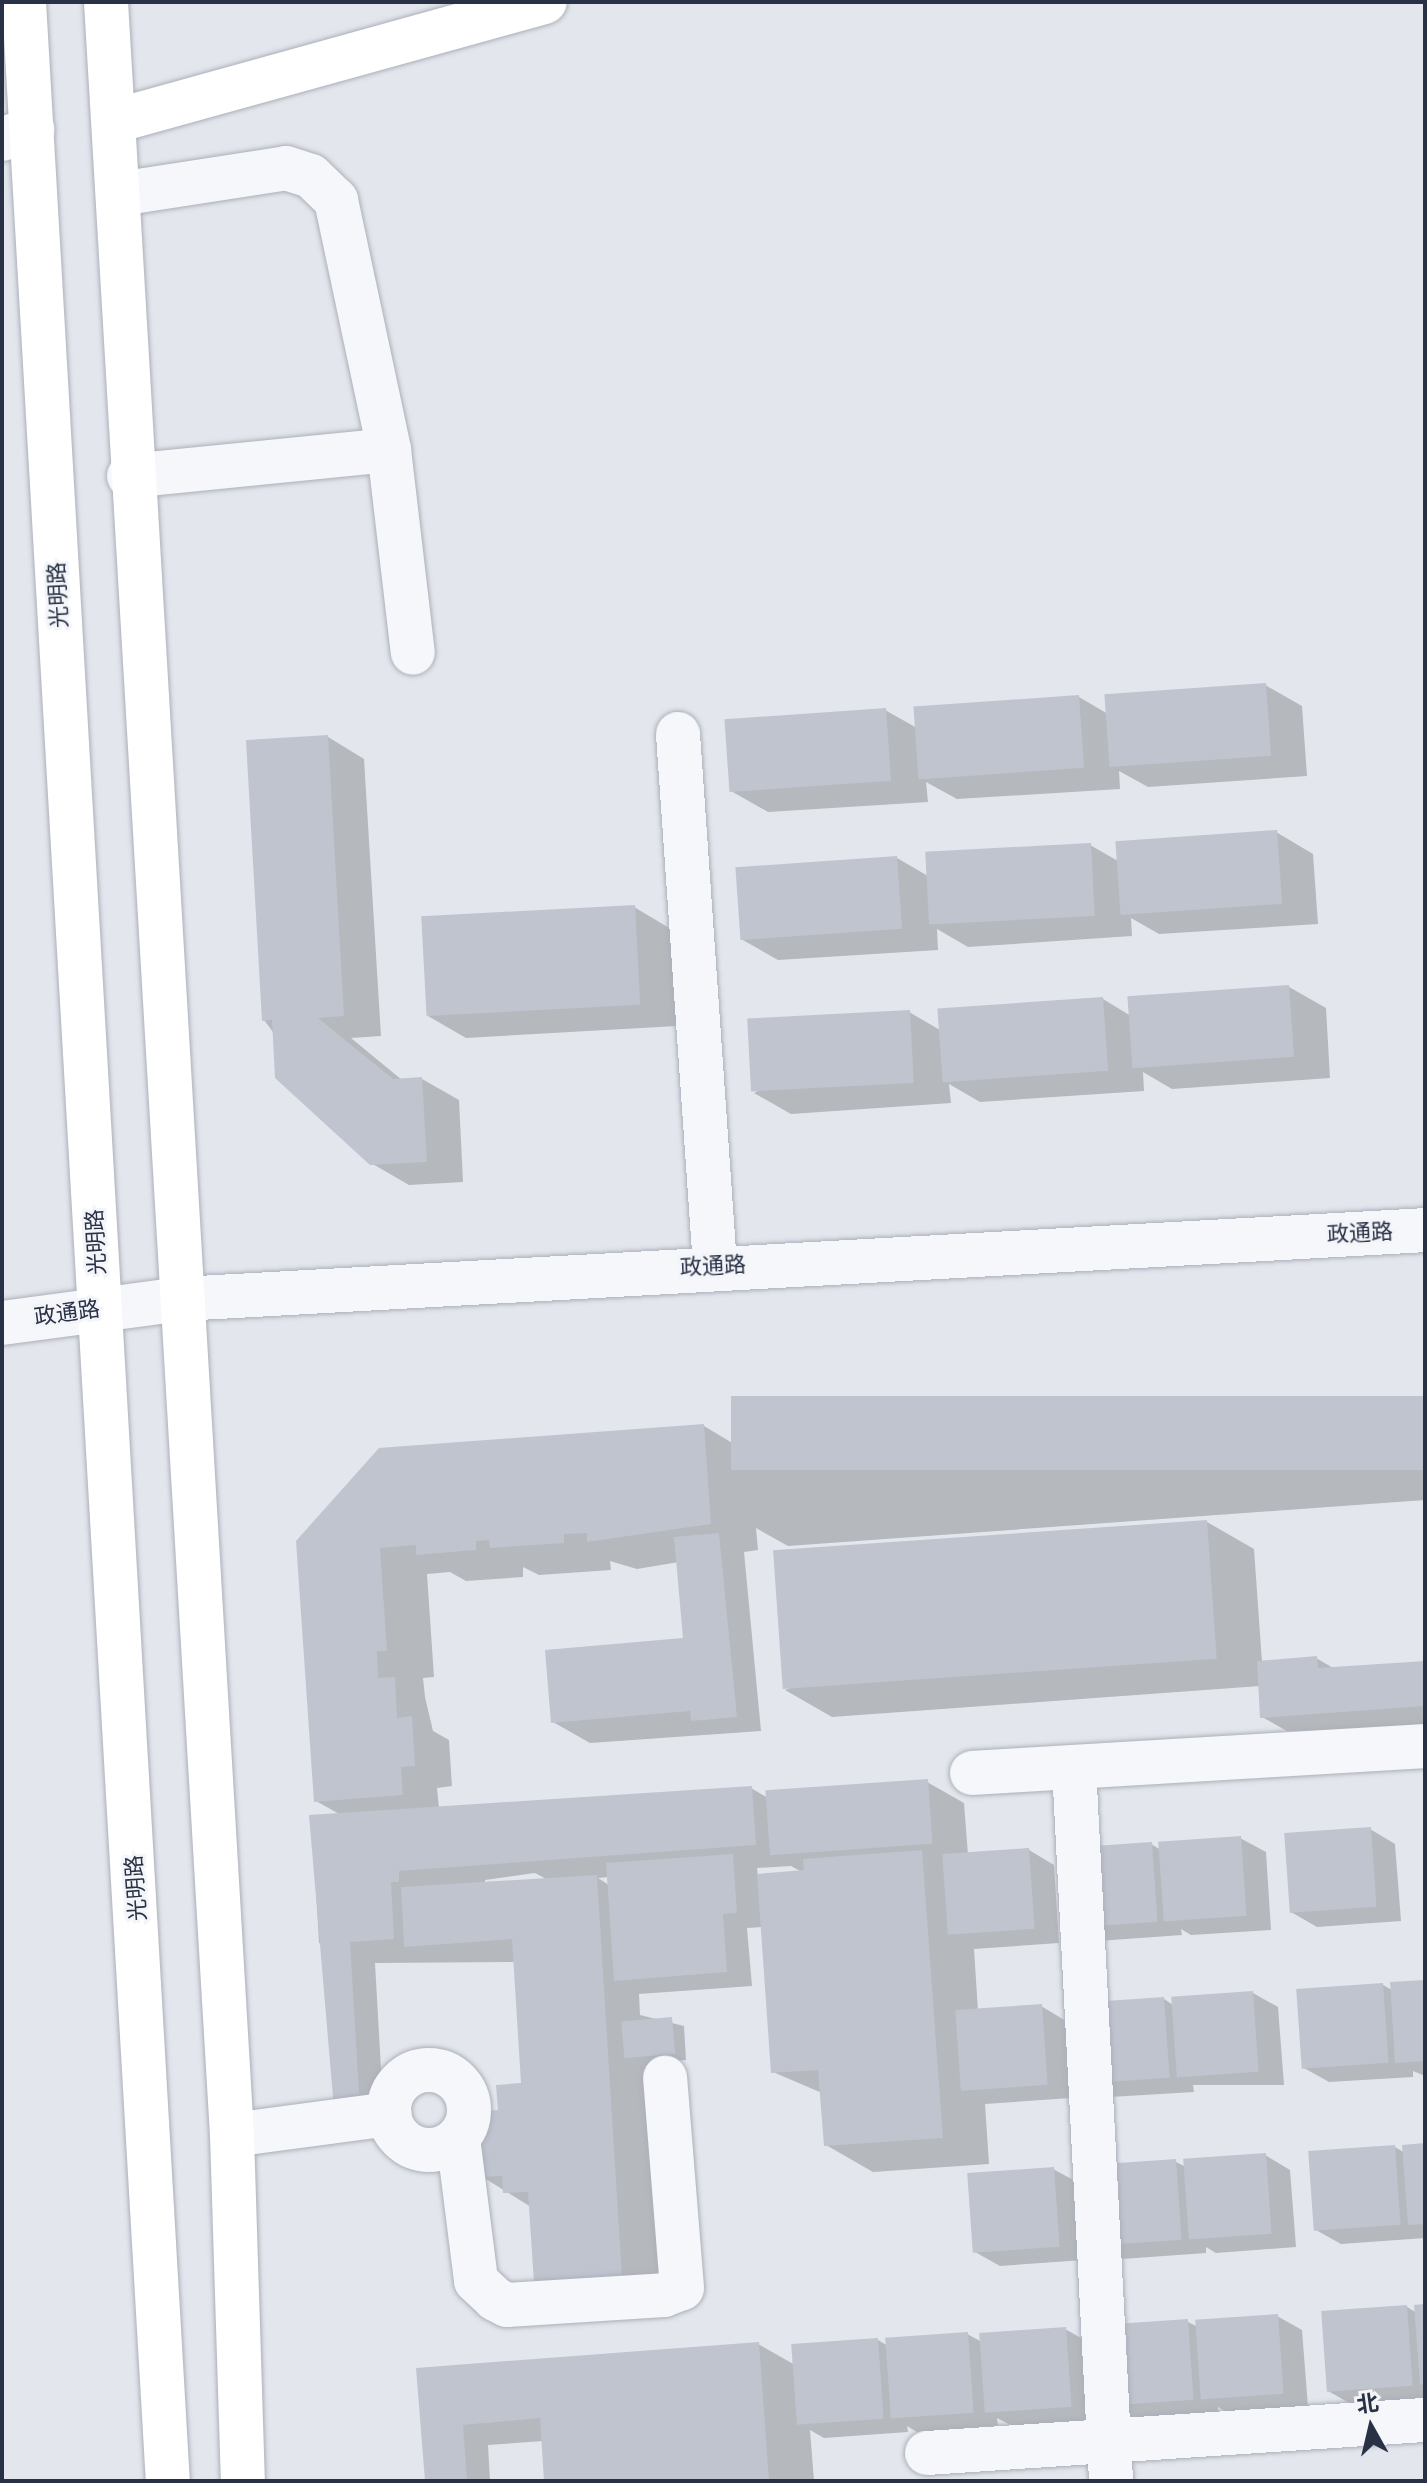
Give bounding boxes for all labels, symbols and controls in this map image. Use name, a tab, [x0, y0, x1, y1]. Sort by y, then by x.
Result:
street label: 光明路	[43, 561, 73, 629]
street label: 光明路	[81, 1208, 111, 1276]
street label: 政通路	[1326, 1218, 1394, 1248]
street label: 政通路	[679, 1251, 747, 1281]
street label: 政通路	[32, 1295, 102, 1331]
street label: 光明路	[121, 1854, 151, 1922]
text: 北	[1355, 2386, 1381, 2421]
north arrow	[1331, 2387, 1411, 2467]

